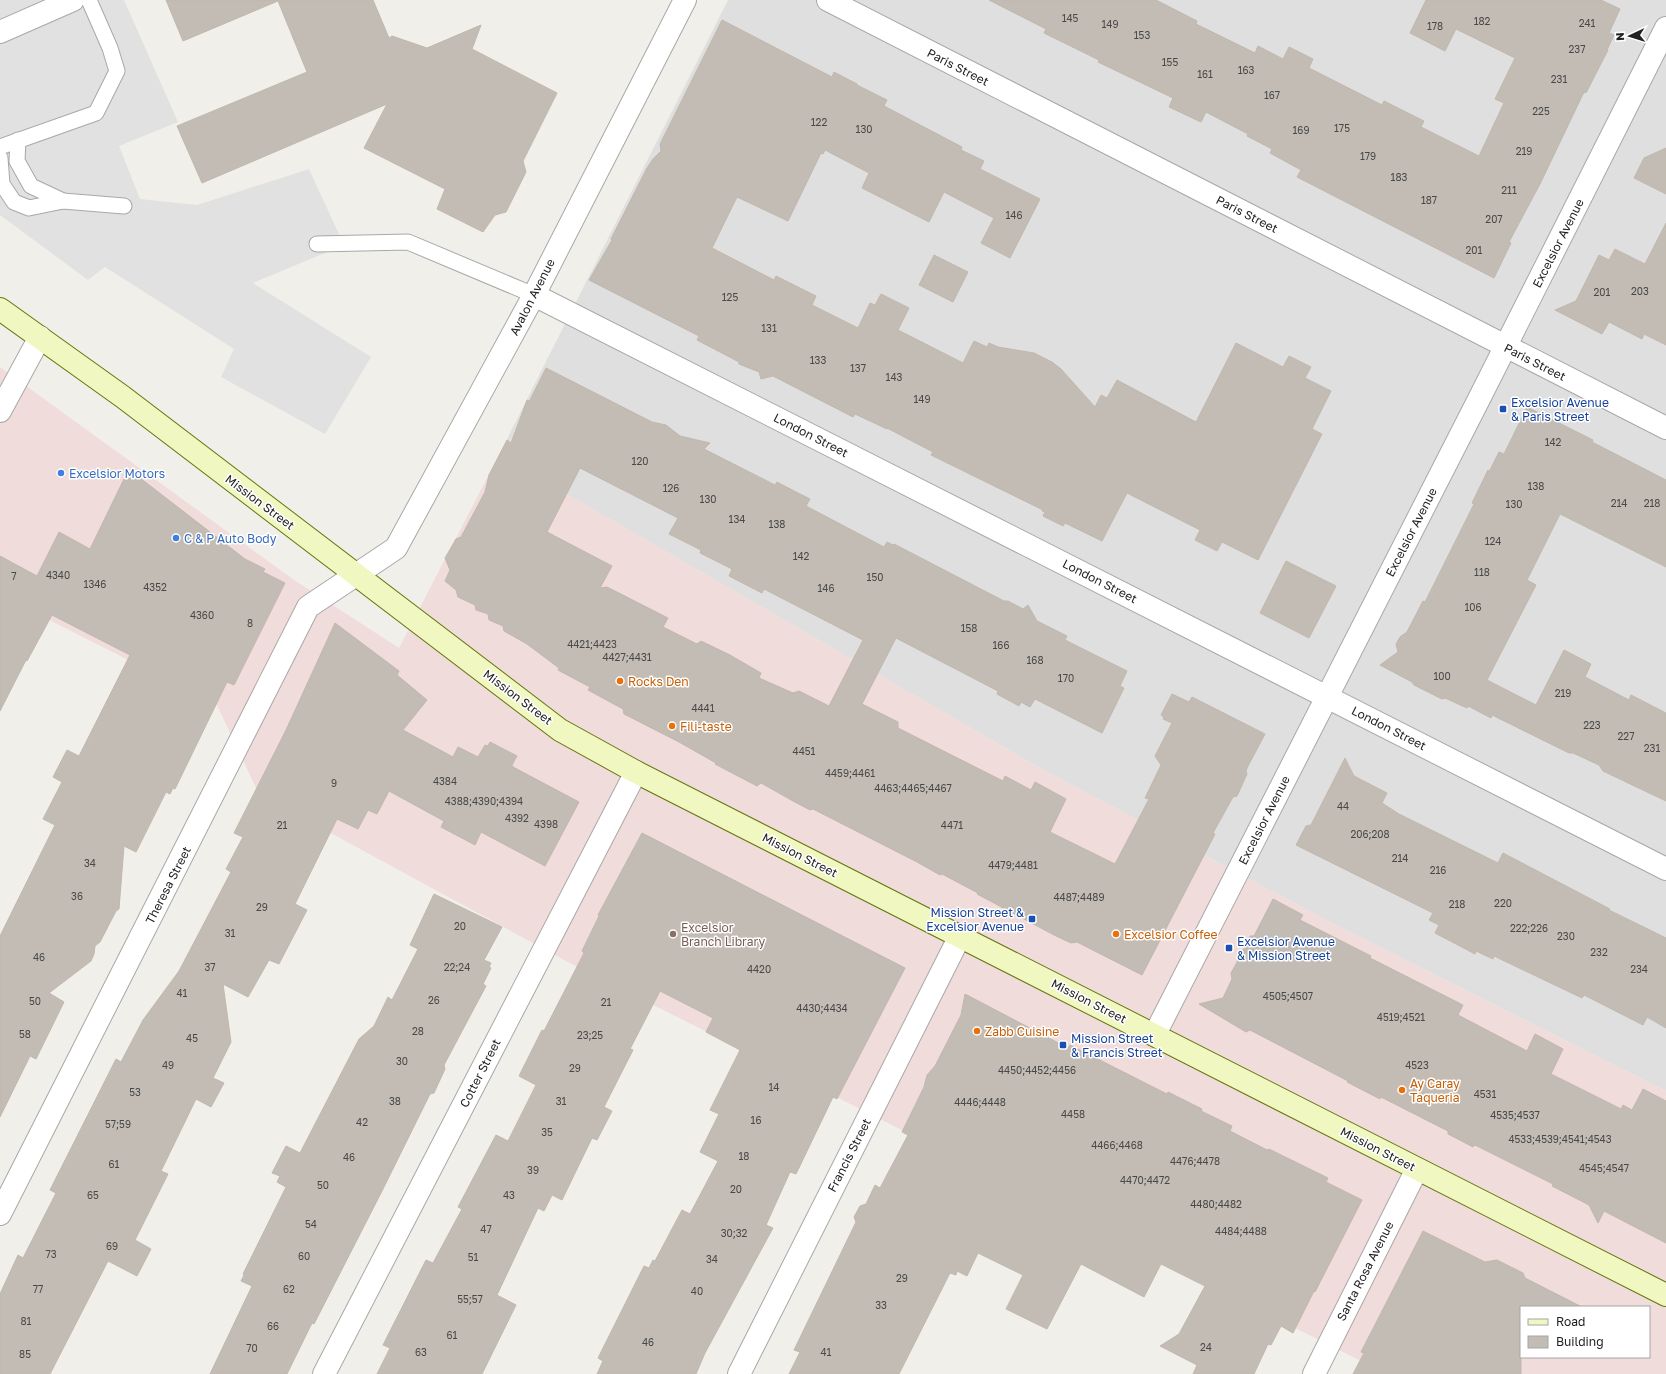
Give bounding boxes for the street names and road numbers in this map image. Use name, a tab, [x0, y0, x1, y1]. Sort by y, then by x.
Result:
street label: Paris Street	[925, 45, 992, 89]
street label: Paris Street	[1214, 192, 1281, 236]
street label: Excelsior Avenue	[1529, 196, 1587, 290]
street label: Avalon Avenue	[506, 256, 558, 338]
street label: Paris Street	[1502, 340, 1569, 384]
street label: London Street	[771, 410, 851, 460]
street label: Mission Street	[223, 471, 298, 533]
street label: Excelsior Avenue	[1382, 485, 1440, 579]
street label: London Street	[1060, 556, 1140, 606]
street label: Mission Street	[481, 666, 556, 728]
street label: London Street	[1349, 703, 1429, 753]
street label: Excelsior Avenue	[1235, 773, 1293, 867]
street label: Mission Street	[760, 830, 840, 881]
street label: Theresa Street	[142, 844, 194, 926]
street label: Mission Street	[1049, 976, 1129, 1027]
street label: Cotter Street	[456, 1036, 504, 1110]
street label: Francis Street	[824, 1116, 874, 1194]
street label: Mission Street	[1338, 1124, 1418, 1175]
street label: Santa Rosa Avenue	[1333, 1219, 1397, 1323]

